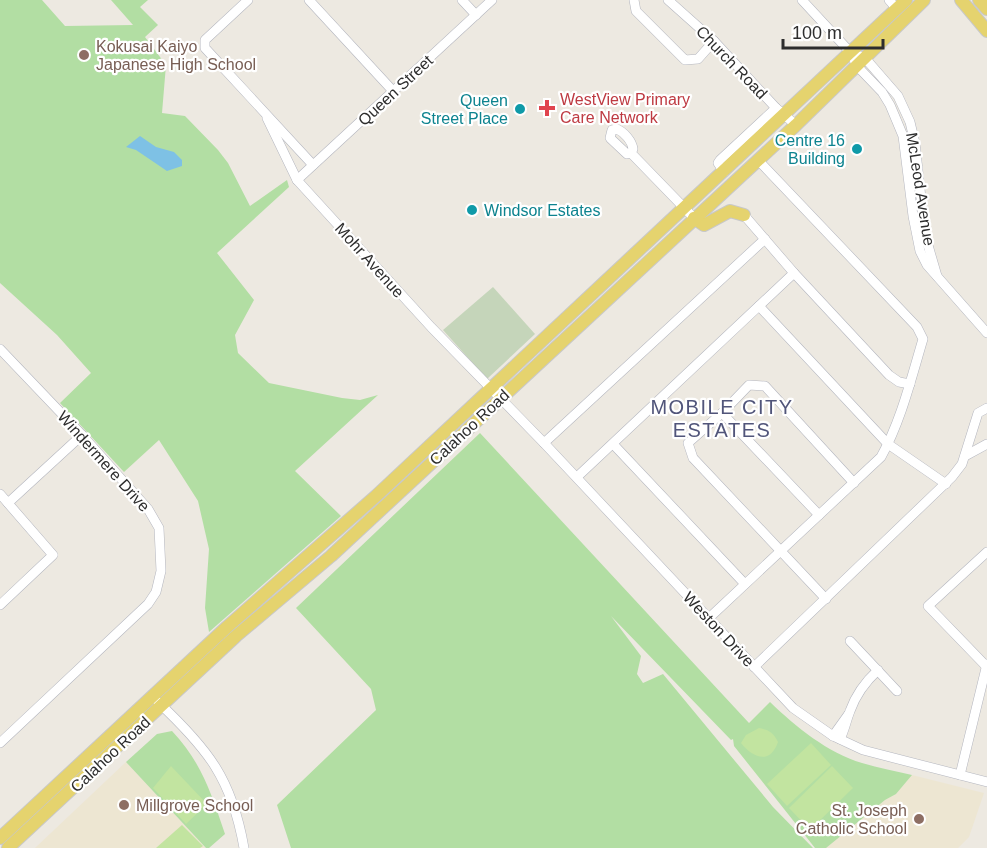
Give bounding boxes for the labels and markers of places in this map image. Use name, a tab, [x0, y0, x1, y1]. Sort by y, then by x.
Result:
place label: Kokusai Kaiyo Japanese High School	[96, 38, 256, 73]
marker: Kokusai Kaiyo Japanese High School	[77, 48, 91, 62]
place label: WestView Primary Care Network	[560, 91, 690, 126]
place label: Queen Street Place	[421, 92, 508, 127]
marker: WestView Primary Care Network	[538, 99, 556, 117]
marker: Queen Street Place	[513, 102, 527, 116]
place label: Centre 16 Building	[775, 132, 845, 167]
marker: Centre 16 Building	[850, 142, 864, 156]
place label: Windsor Estates	[484, 202, 600, 219]
marker: Windsor Estates	[465, 203, 479, 217]
place label: Millgrove School	[136, 797, 253, 814]
marker: Millgrove School	[117, 798, 131, 812]
place label: St. Joseph Catholic School	[796, 802, 907, 837]
marker: St. Joseph Catholic School	[912, 812, 926, 826]

